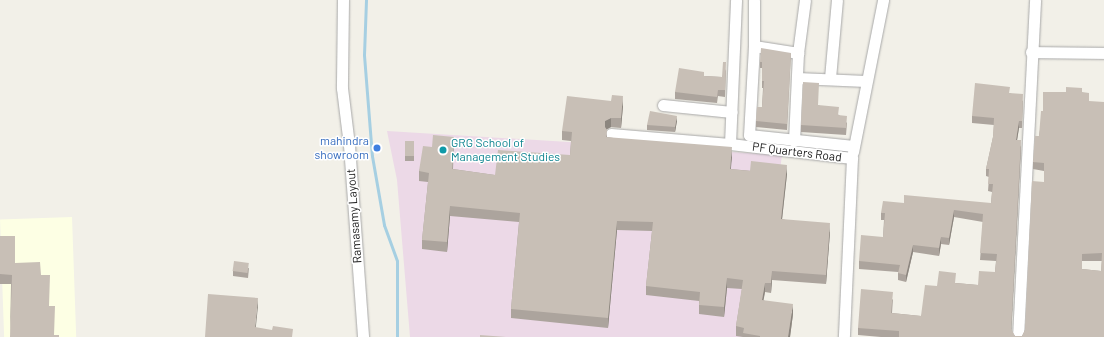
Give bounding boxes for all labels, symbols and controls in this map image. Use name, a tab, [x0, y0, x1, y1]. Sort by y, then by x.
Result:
place label: mahindra showroom	[315, 134, 369, 162]
place label: GRG School of Management Studies	[451, 136, 560, 164]
street label: PF Quarters Road	[751, 139, 843, 165]
marker: mahindra showroom	[372, 143, 382, 153]
marker: GRG School of Management Studies	[438, 145, 448, 155]
street label: Ramasamy Layout	[344, 168, 364, 264]

